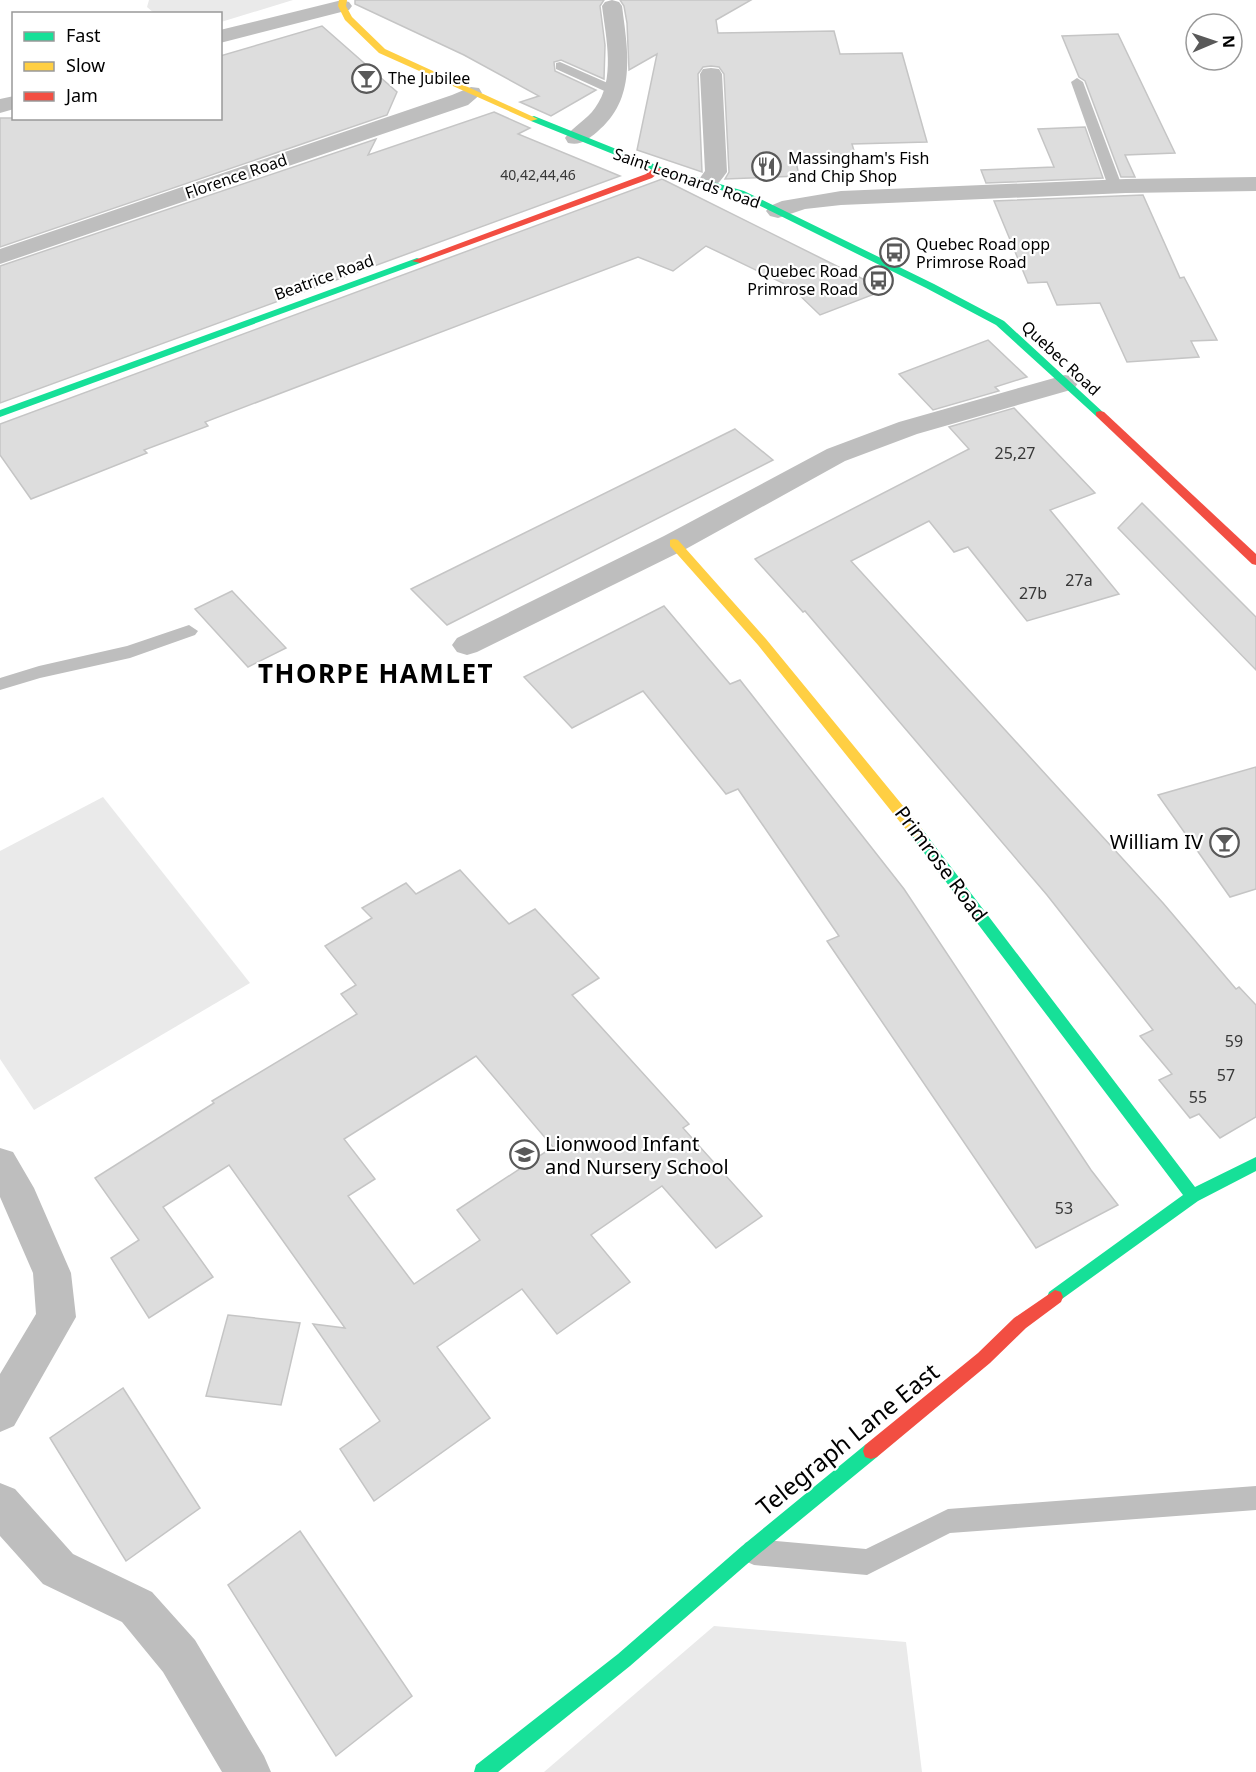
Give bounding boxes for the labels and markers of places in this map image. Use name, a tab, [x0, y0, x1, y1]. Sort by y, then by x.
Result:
bar icon: The Jubilee	[351, 62, 383, 94]
place label: The Jubilee	[388, 67, 470, 89]
place label: Massingham's Fish and Chip Shop	[788, 147, 929, 187]
restaurant icon: Massingham's Fish and Chip Shop	[751, 151, 783, 183]
place label: Quebec Road opp Primrose Road	[916, 233, 1050, 273]
bus stop icon: Quebec Road opp Primrose Road	[879, 237, 911, 269]
place label: Quebec Road Primrose Road	[747, 260, 858, 300]
bus stop icon: Quebec Road Primrose Road	[863, 264, 895, 296]
bar icon: William IV	[1208, 826, 1240, 858]
place label: William IV	[1110, 828, 1203, 855]
place label: Lionwood Infant and Nursery School	[545, 1130, 729, 1180]
school or university icon: Lionwood Infant and Nursery School	[508, 1139, 540, 1171]

